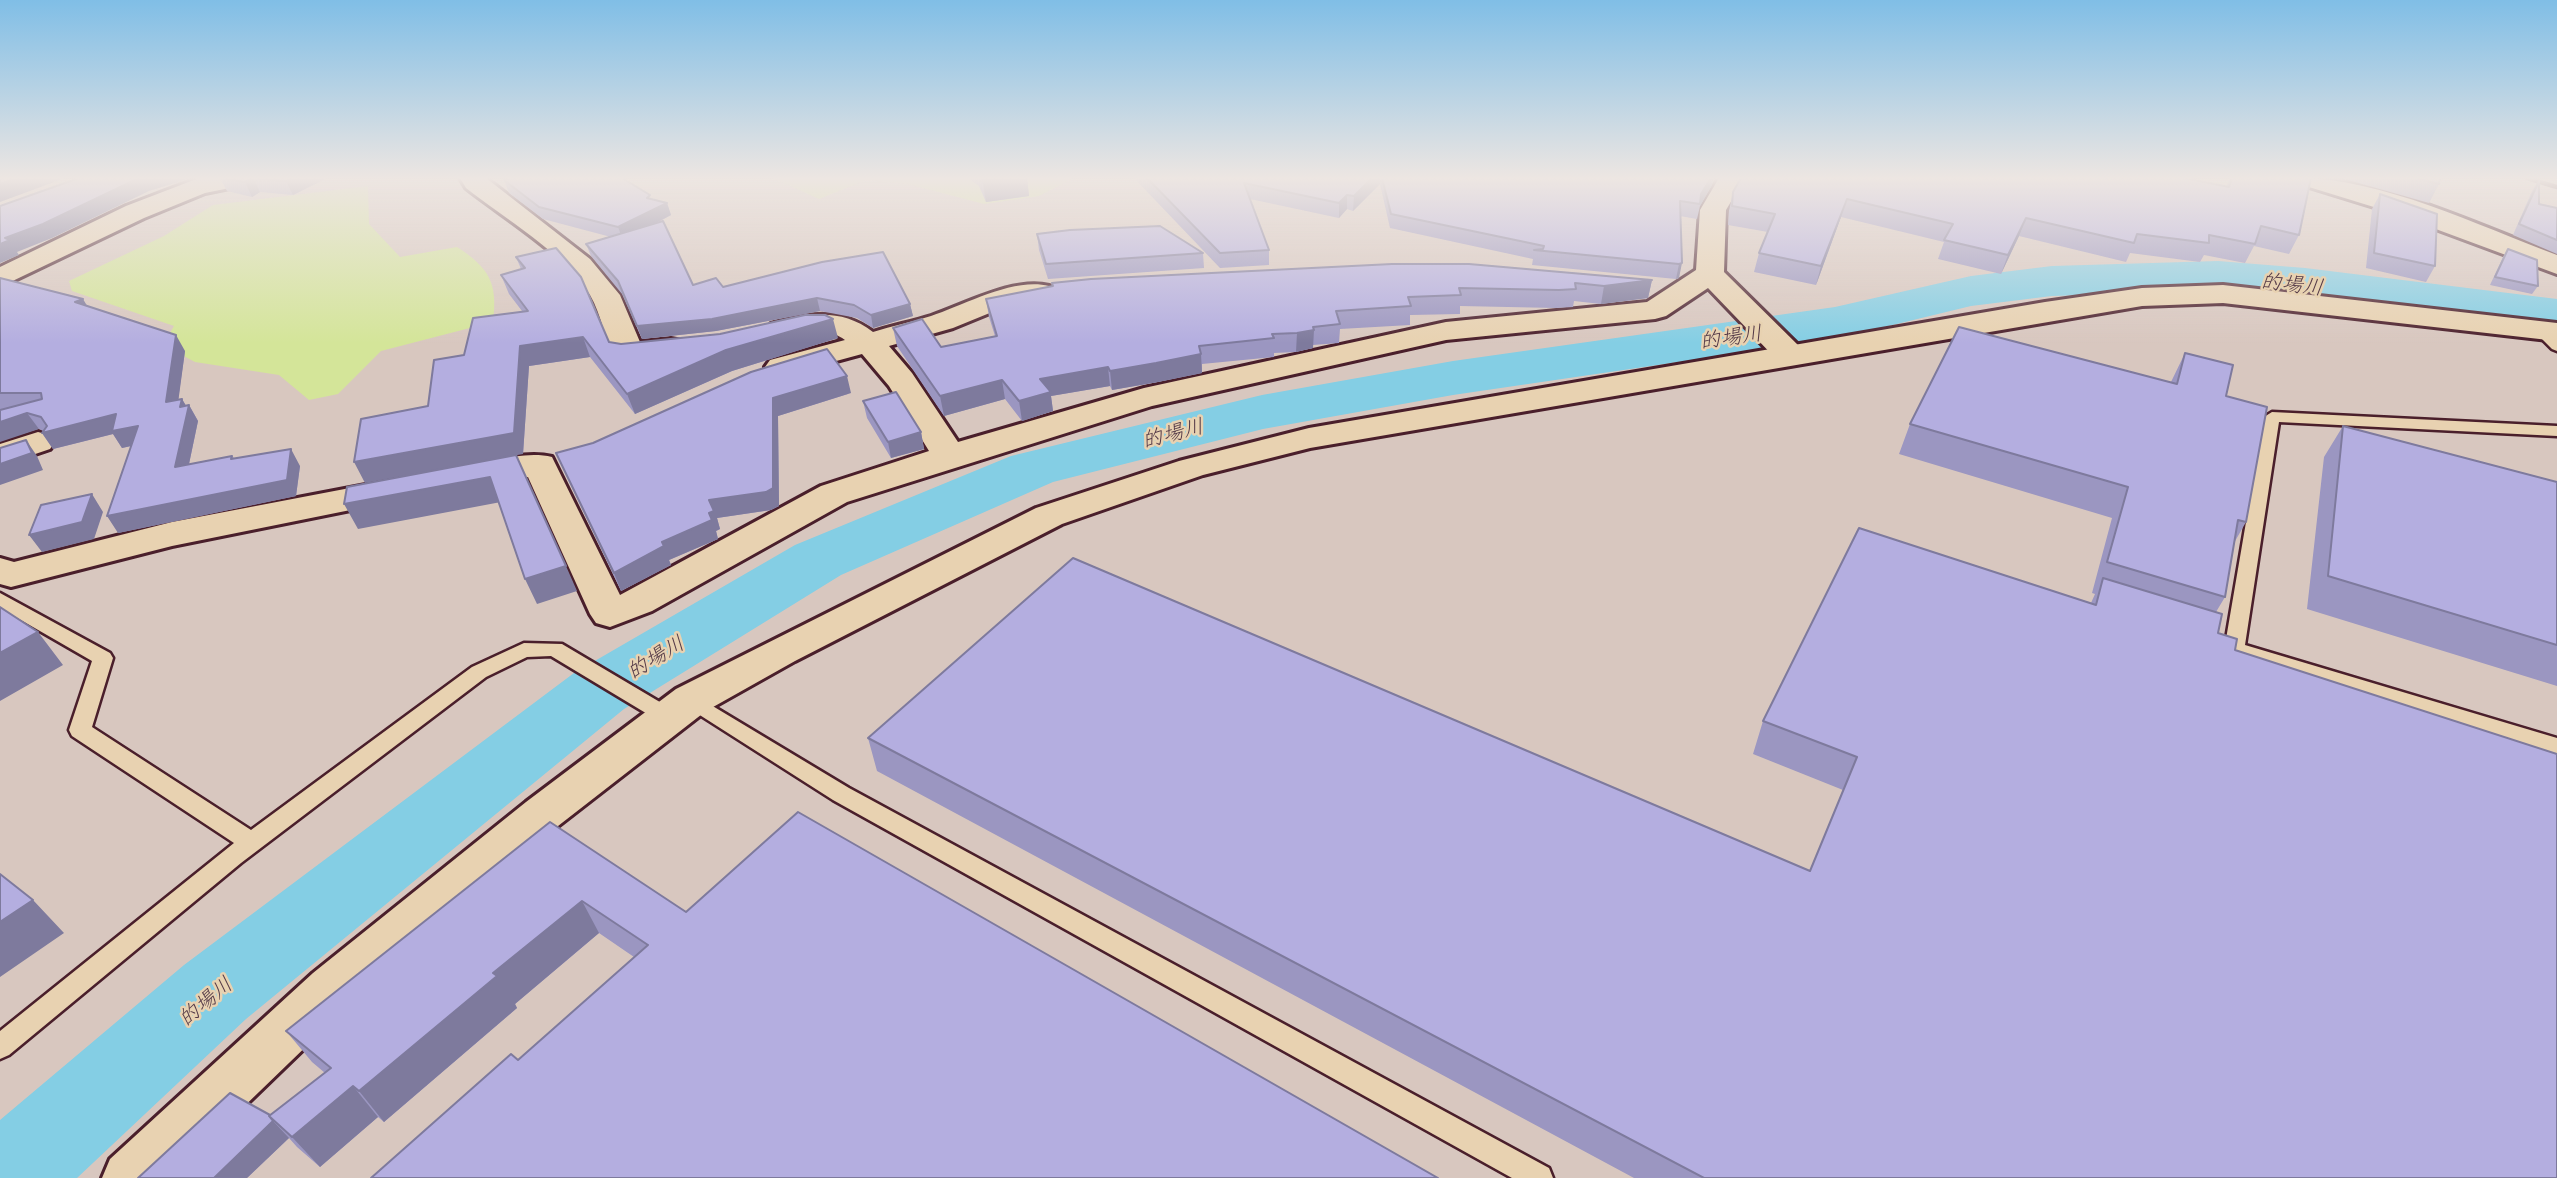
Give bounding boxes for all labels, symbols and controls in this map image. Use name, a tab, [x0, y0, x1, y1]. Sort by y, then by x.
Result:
water label: 的場川	[2259, 269, 2325, 301]
water label: 的場川	[1698, 321, 1764, 355]
water label: 的場川	[1139, 414, 1207, 454]
water label: 的場川	[623, 631, 689, 685]
water label: 的場川	[174, 972, 238, 1032]

